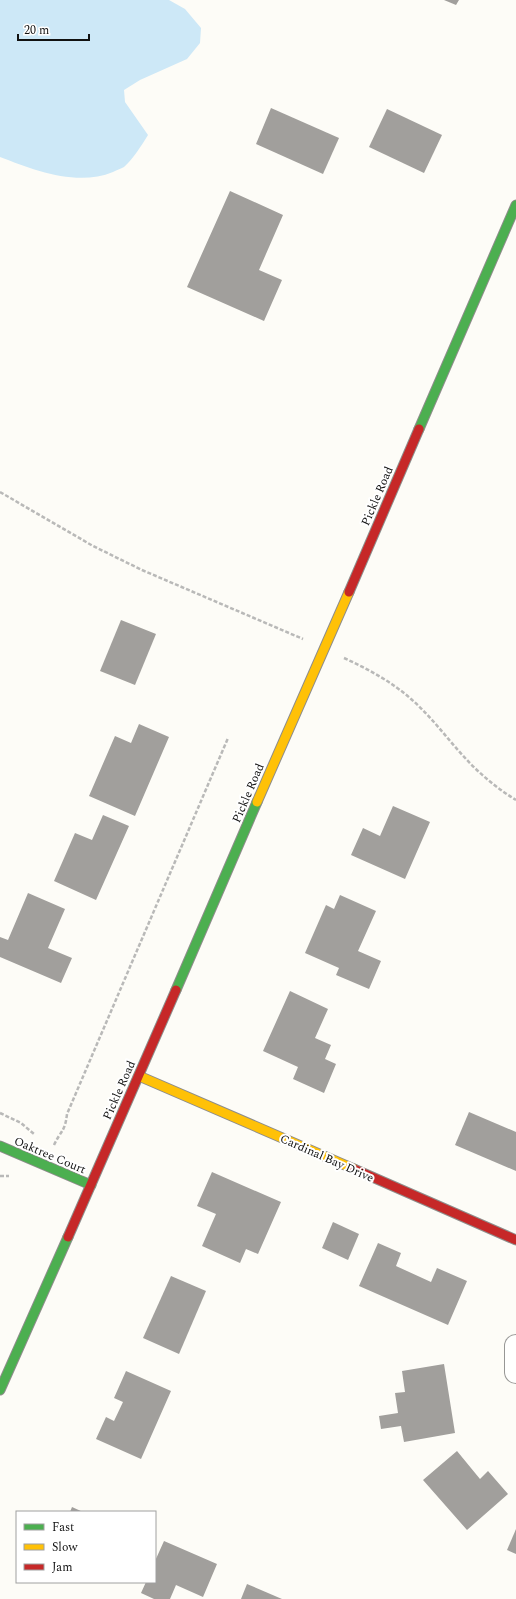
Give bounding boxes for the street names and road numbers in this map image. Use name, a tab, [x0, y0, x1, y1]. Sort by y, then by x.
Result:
street label: Pickle Road	[356, 463, 399, 529]
street label: Pickle Road	[227, 760, 270, 826]
street label: Pickle Road	[98, 1057, 141, 1123]
street label: Cardinal Bay Drive	[277, 1129, 377, 1188]
street label: Oaktree Court	[11, 1132, 89, 1179]

